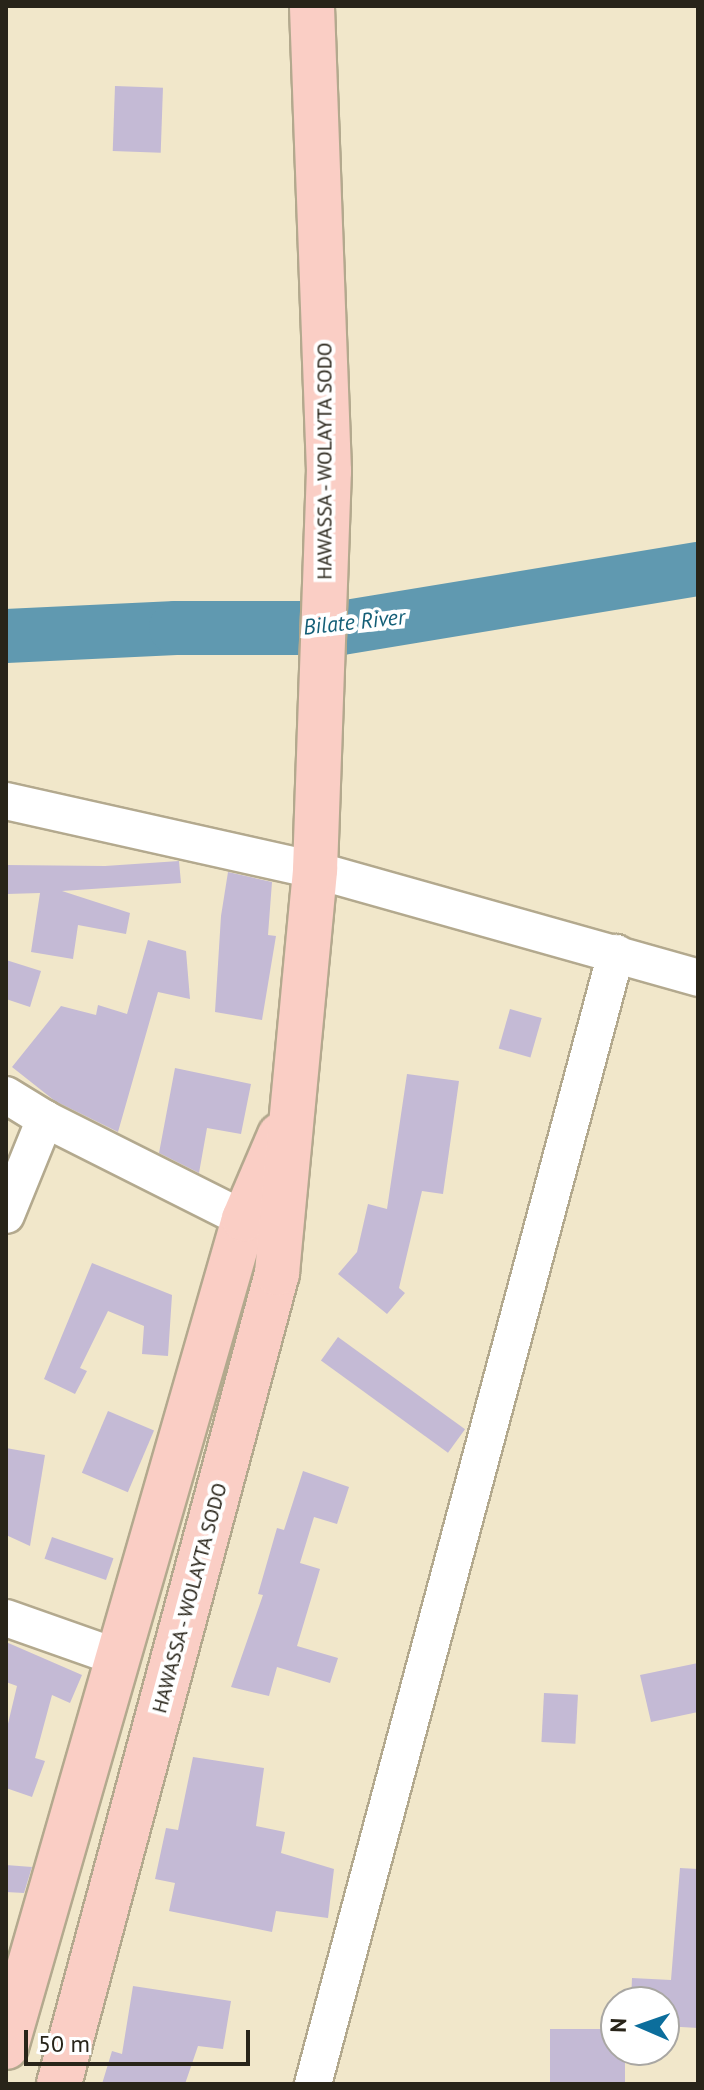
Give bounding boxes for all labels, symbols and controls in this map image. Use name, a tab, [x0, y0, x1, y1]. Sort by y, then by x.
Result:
street label: HAWASSA - WOLAYTA SODO	[313, 340, 337, 582]
water label: Bilate River	[302, 604, 406, 640]
street label: HAWASSA - WOLAYTA SODO	[147, 1478, 233, 1718]
north arrow	[600, 1986, 680, 2066]
scale bar	[28, 2014, 254, 2064]
text: N	[604, 2018, 632, 2033]
text: 50 m	[38, 2028, 90, 2059]

